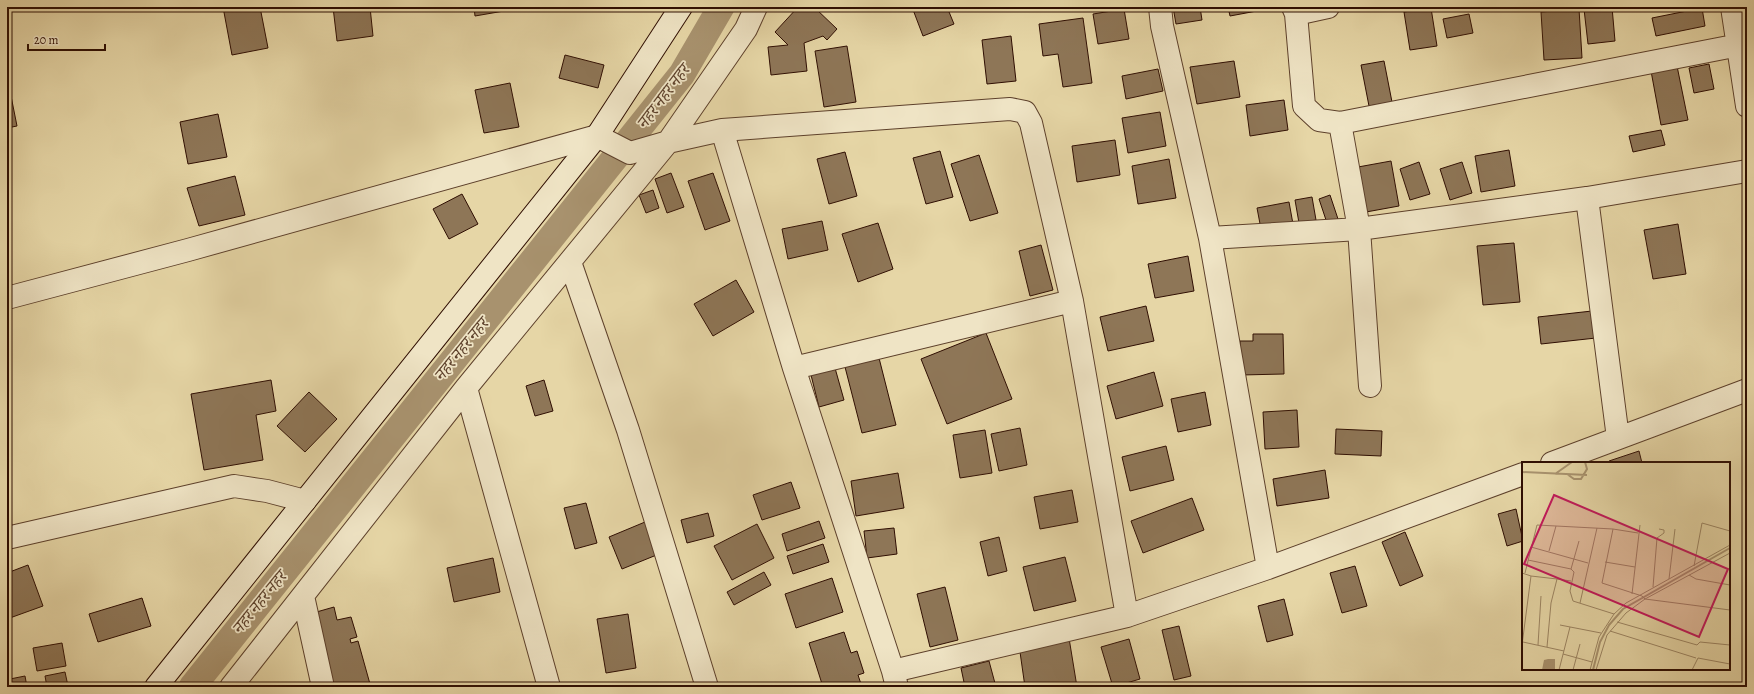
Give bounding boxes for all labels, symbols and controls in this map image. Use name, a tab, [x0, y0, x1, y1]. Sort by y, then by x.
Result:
scale bar	[28, 26, 105, 52]
text: 20 m	[34, 32, 58, 48]
water label: नहर नहर नहर	[631, 57, 697, 134]
water label: नहर नहर नहर	[428, 311, 496, 386]
inset map	[1522, 462, 1730, 670]
water label: नहर नहर नहर	[226, 564, 294, 639]

